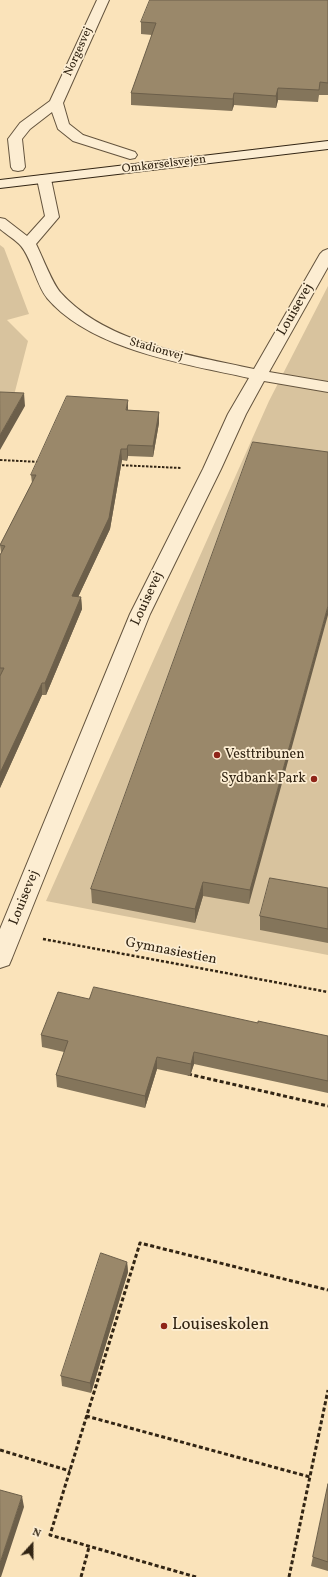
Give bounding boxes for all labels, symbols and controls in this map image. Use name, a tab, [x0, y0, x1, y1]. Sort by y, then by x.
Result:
street label: Norgesvej	[62, 25, 96, 79]
street label: Omkørselsvejen	[121, 153, 207, 177]
street label: Louisevej	[274, 281, 318, 339]
street label: Stadionvej	[127, 335, 185, 365]
street label: Louisevej	[128, 569, 168, 629]
place label: Vesttribunen	[225, 747, 305, 763]
marker: Vesttribunen	[212, 750, 222, 760]
place label: Sydbank Park	[221, 771, 306, 787]
marker: Sydbank Park	[309, 774, 319, 784]
street label: Louisevej	[6, 868, 44, 928]
street label: Gymnasiestien	[124, 935, 218, 969]
place label: Louiseskolen	[172, 1316, 269, 1336]
marker: Louiseskolen	[159, 1321, 169, 1331]
north arrow	[12, 1525, 52, 1565]
text: N	[30, 1525, 43, 1542]

